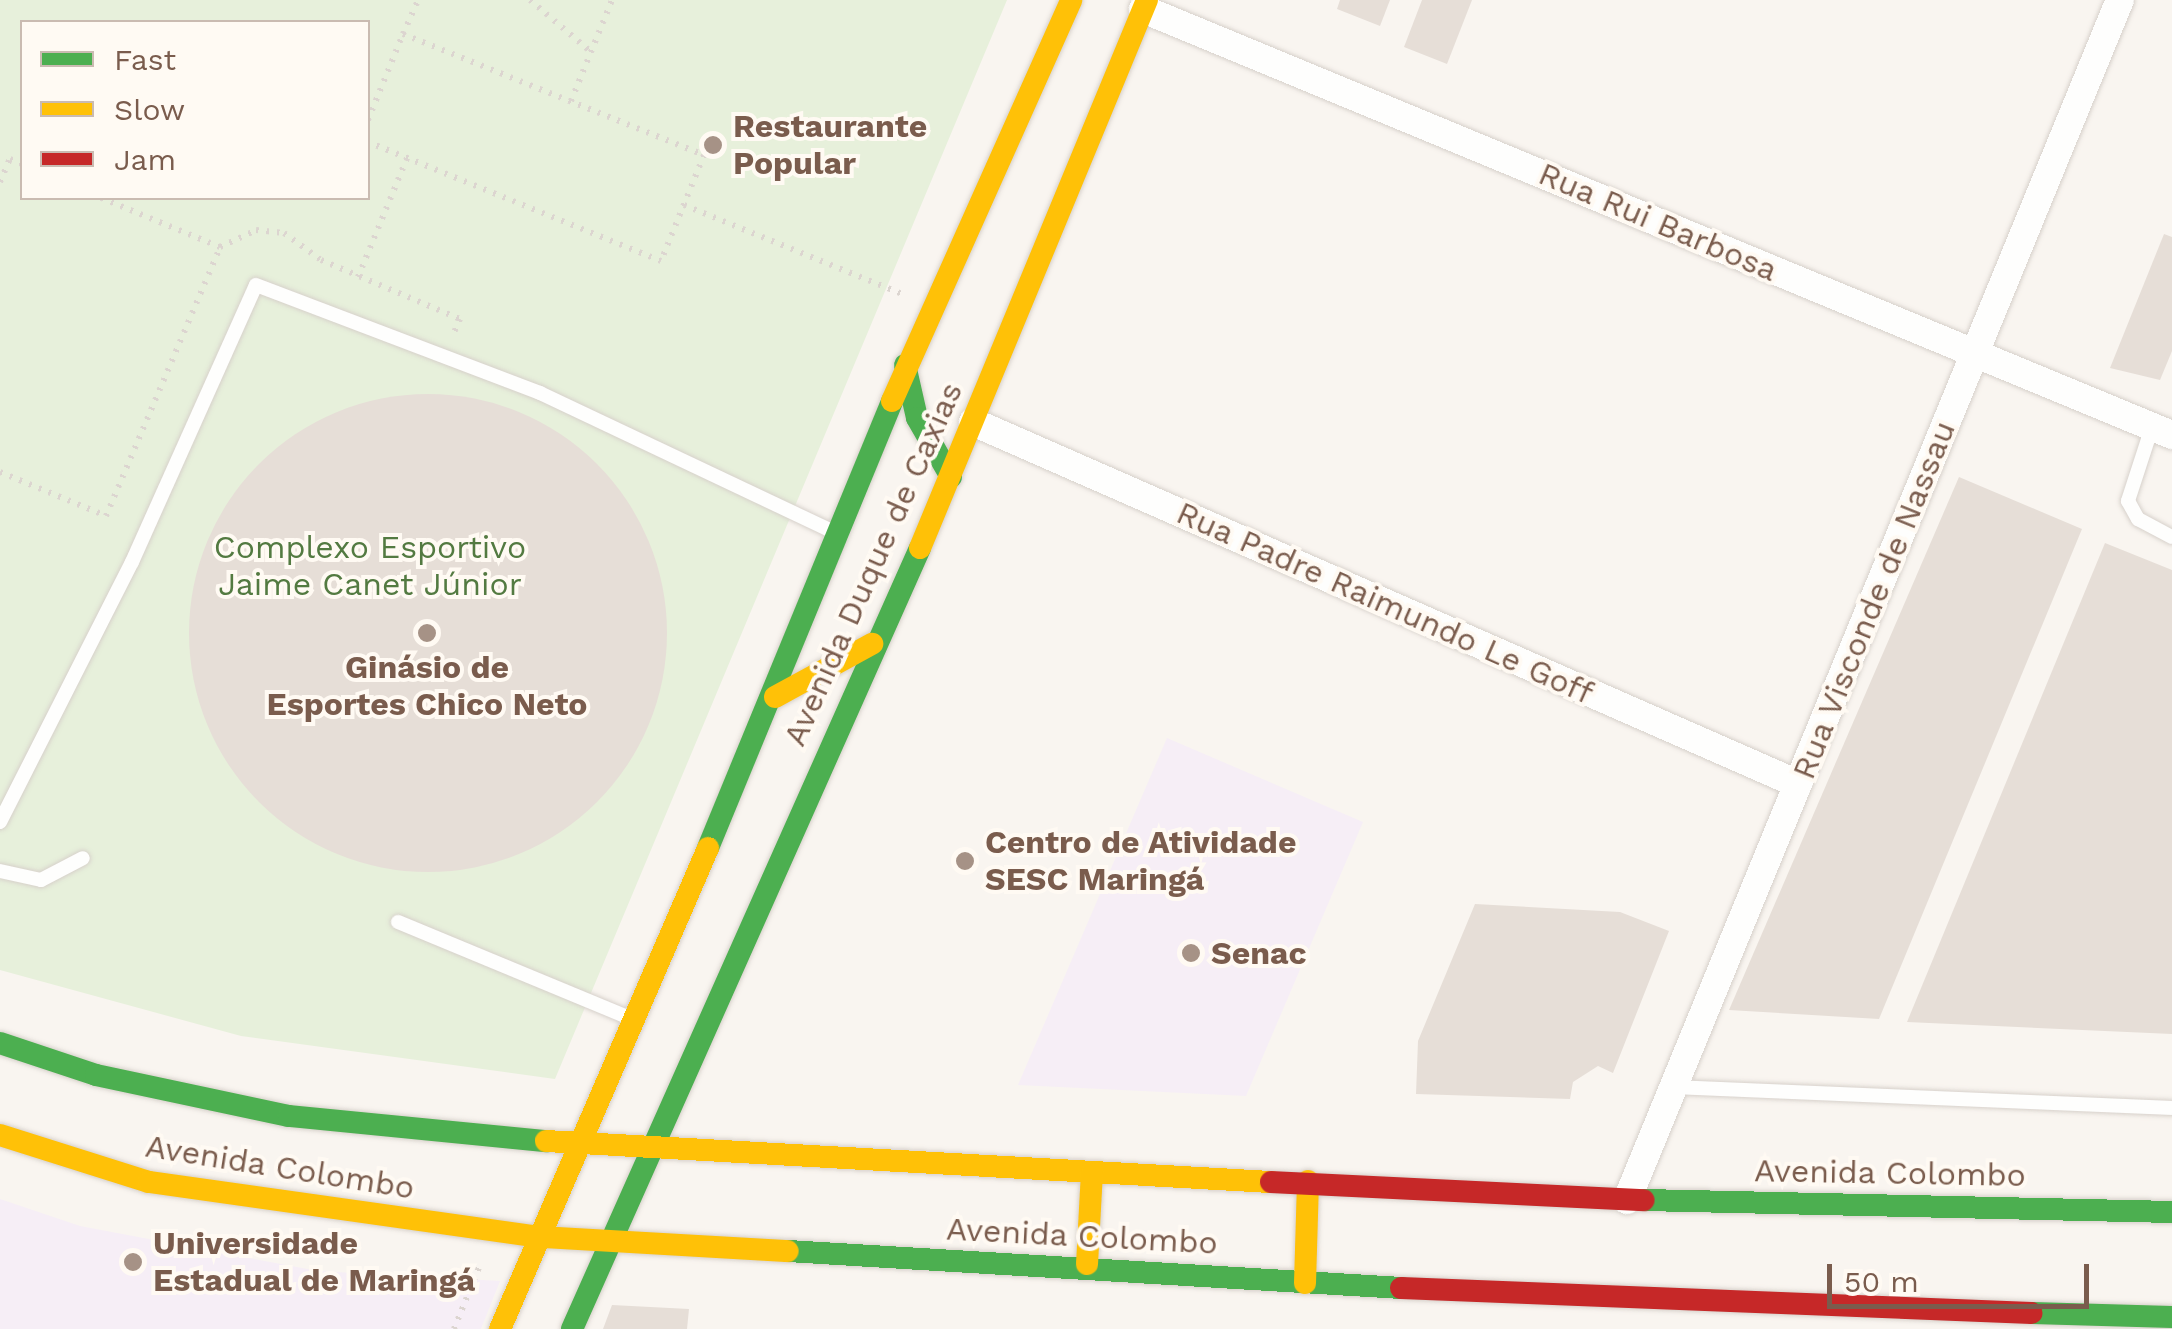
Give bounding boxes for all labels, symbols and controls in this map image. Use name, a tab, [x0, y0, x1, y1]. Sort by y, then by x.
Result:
legend	[20, 20, 370, 200]
text: Fast	[114, 42, 176, 77]
text: Slow	[114, 92, 185, 127]
place label: Restaurante Popular	[733, 108, 927, 183]
marker: Restaurante Popular	[702, 134, 724, 156]
text: Jam	[114, 142, 176, 177]
street label: Rua Rui Barbosa	[1533, 154, 1783, 290]
street label: Avenida Duque de Caxias	[775, 376, 971, 752]
street label: Rua Visconde de Nassau	[1784, 415, 1964, 785]
street label: Rua Padre Raimundo Le Goff	[1170, 493, 1600, 713]
park label: Complexo Esportivo Jaime Canet Júnior	[214, 529, 526, 604]
marker: Ginásio de Esportes Chico Neto	[416, 622, 438, 644]
place label: Ginásio de Esportes Chico Neto	[266, 649, 588, 724]
place label: Centro de Atividade SESC Maringá	[985, 824, 1297, 899]
marker: Centro de Atividade SESC Maringá	[954, 850, 976, 872]
place label: Senac	[1211, 934, 1307, 972]
marker: Senac	[1180, 942, 1202, 964]
street label: Avenida Colombo	[142, 1127, 418, 1207]
street label: Avenida Colombo	[1753, 1151, 2027, 1195]
street label: Avenida Colombo	[945, 1210, 1219, 1262]
place label: Universidade Estadual de Maringá	[153, 1225, 476, 1300]
scale bar	[1832, 1244, 2094, 1306]
marker: Universidade Estadual de Maringá	[122, 1251, 144, 1273]
text: 50 m	[1844, 1264, 1919, 1299]

